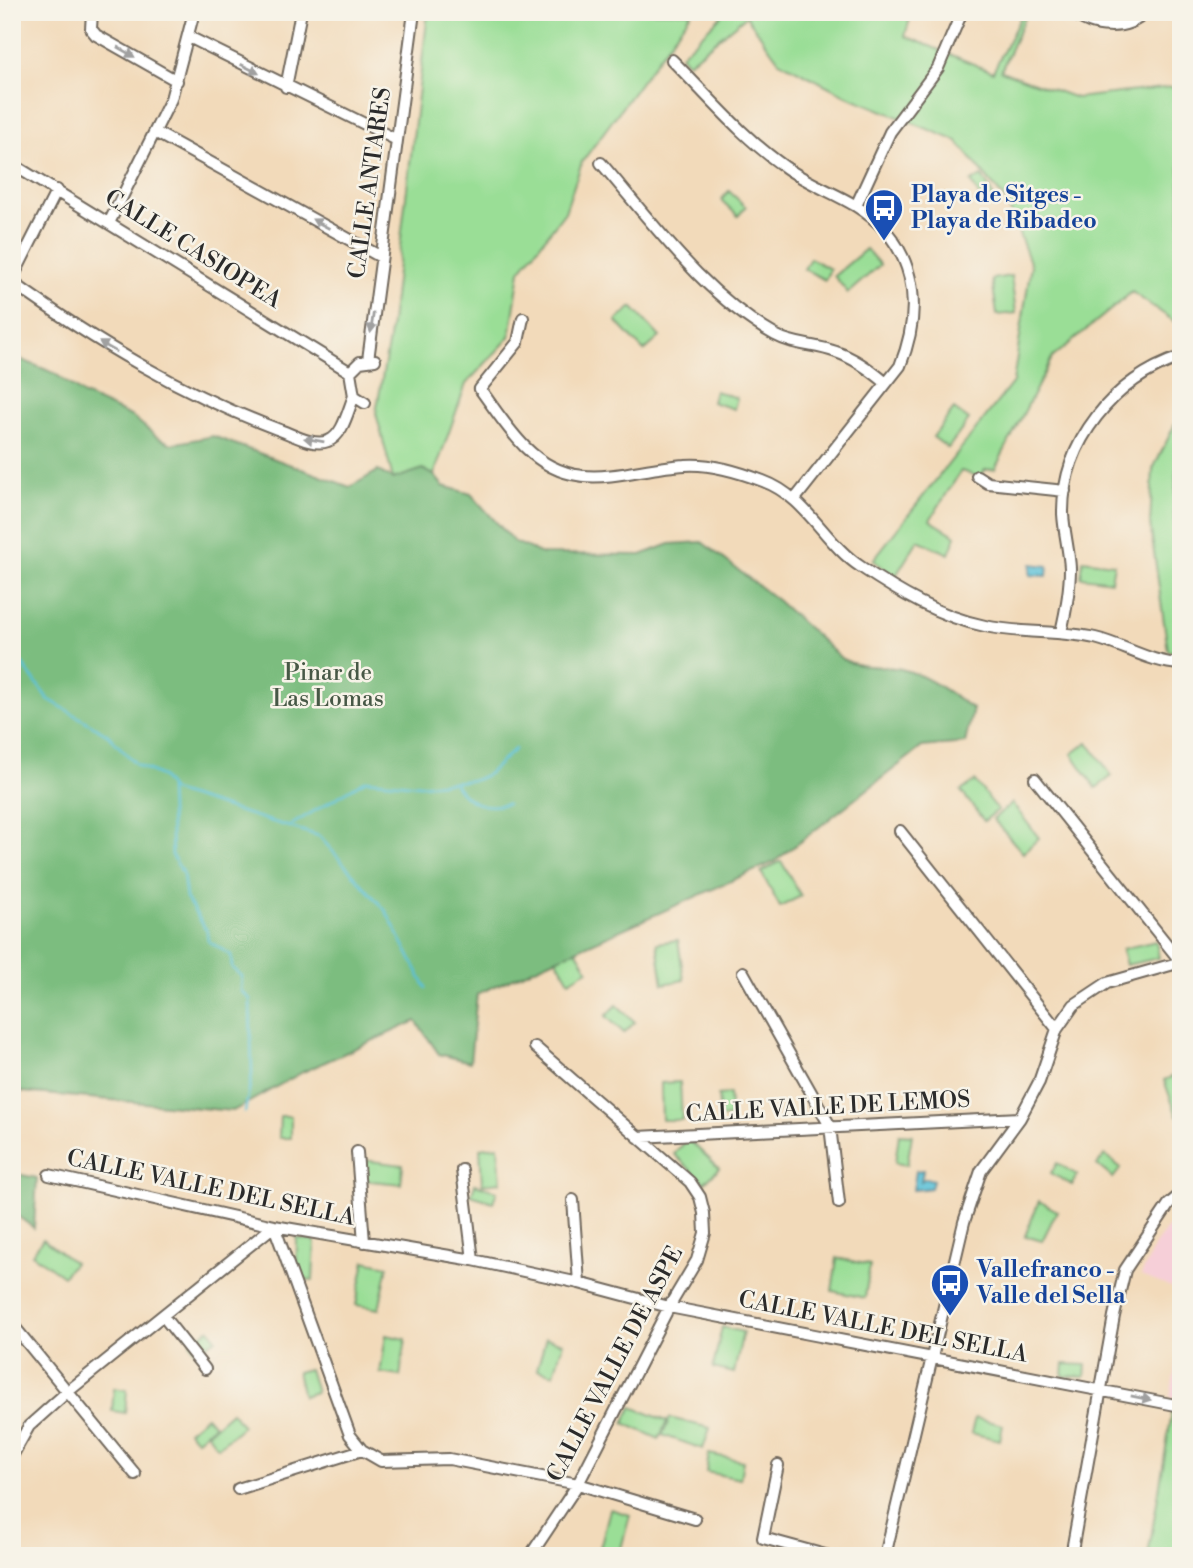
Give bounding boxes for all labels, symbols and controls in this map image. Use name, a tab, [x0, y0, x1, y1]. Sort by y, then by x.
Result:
one-way arrow	[116, 46, 135, 58]
one-way arrow	[240, 63, 260, 74]
street label: CALLE ANTARES	[343, 86, 397, 280]
place label: Playa de Sitges - Playa de Ribadeo	[911, 181, 1097, 235]
street label: CALLE CASIOPEA	[100, 183, 287, 315]
bus stop icon: Playa de Sitges - Playa de Ribadeo	[863, 187, 905, 242]
one-way arrow	[312, 218, 331, 230]
one-way arrow	[367, 312, 378, 334]
one-way arrow	[98, 340, 117, 353]
one-way arrow	[303, 434, 325, 445]
park label: Pinar de Las Lomas	[272, 659, 384, 713]
street label: CALLE VALLE DE LEMOS	[685, 1086, 971, 1128]
street label: CALLE VALLE DEL SELLA	[64, 1144, 359, 1232]
street label: CALLE VALLE DE ASPE	[541, 1241, 689, 1487]
place label: Vallefranco - Valle del Sella	[976, 1256, 1126, 1310]
bus stop icon: Vallefranco - Valle del Sella	[929, 1262, 971, 1317]
street label: CALLE VALLE DEL SELLA	[736, 1285, 1031, 1369]
one-way arrow	[1130, 1393, 1152, 1404]

